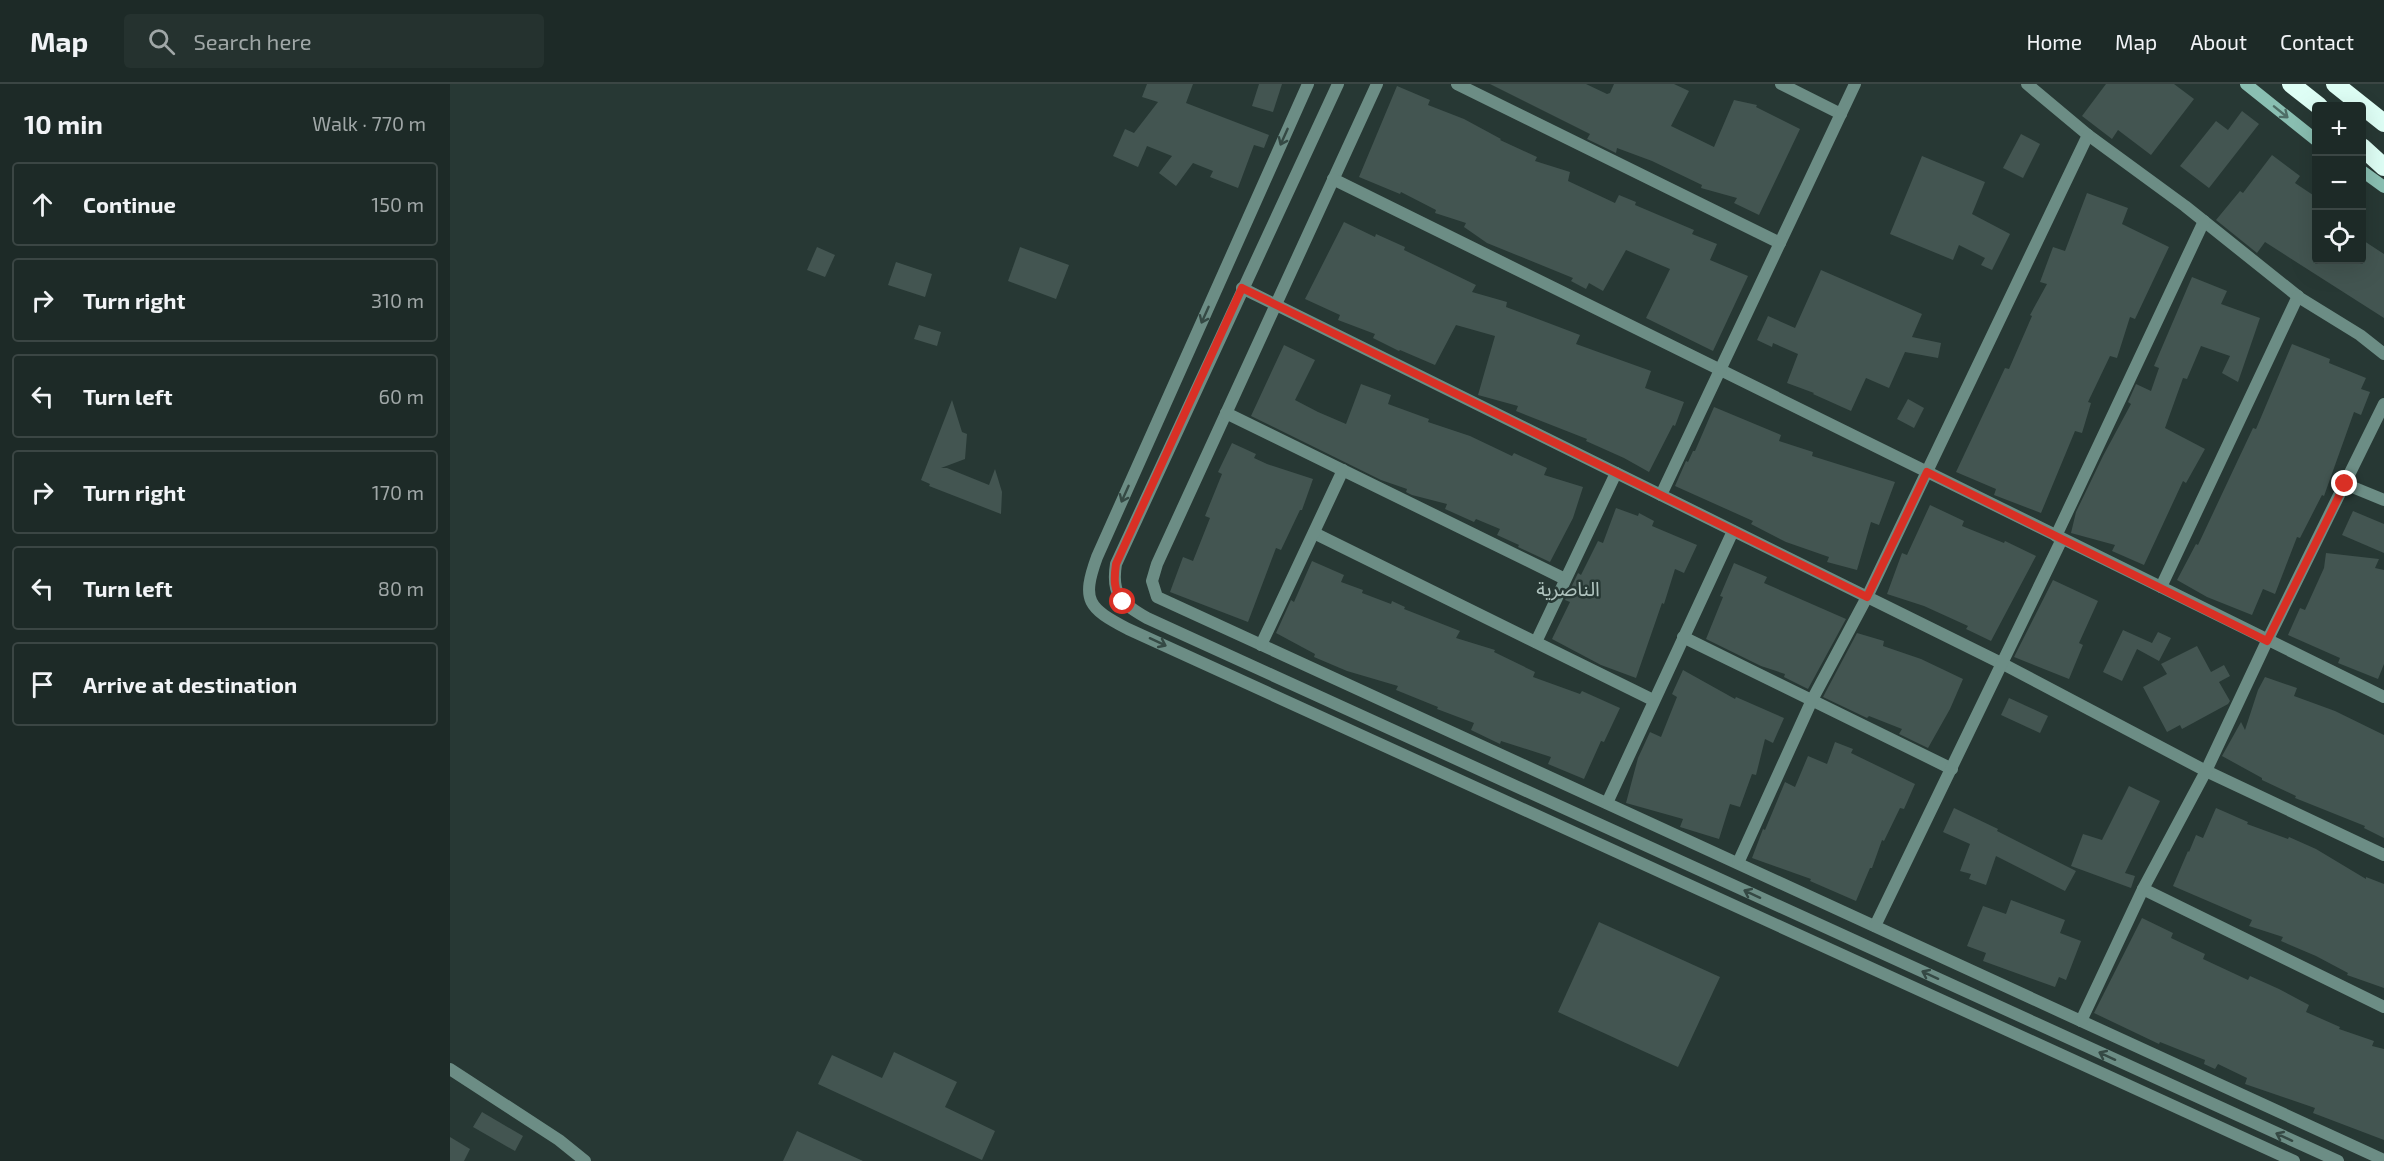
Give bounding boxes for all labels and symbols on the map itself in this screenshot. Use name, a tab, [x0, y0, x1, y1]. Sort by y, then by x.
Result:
one-way arrow	[2273, 106, 2289, 119]
one-way arrow	[1278, 128, 1289, 146]
one-way arrow	[1198, 306, 1210, 324]
route end	[2331, 470, 2357, 496]
one-way arrow	[1119, 484, 1130, 502]
district label: الناصرية	[1536, 576, 1600, 601]
route start	[1109, 588, 1135, 614]
one-way arrow	[1148, 637, 1166, 649]
one-way arrow	[1744, 888, 1762, 899]
one-way arrow	[1921, 969, 1939, 980]
one-way arrow	[2098, 1049, 2116, 1060]
one-way arrow	[2276, 1130, 2294, 1142]

